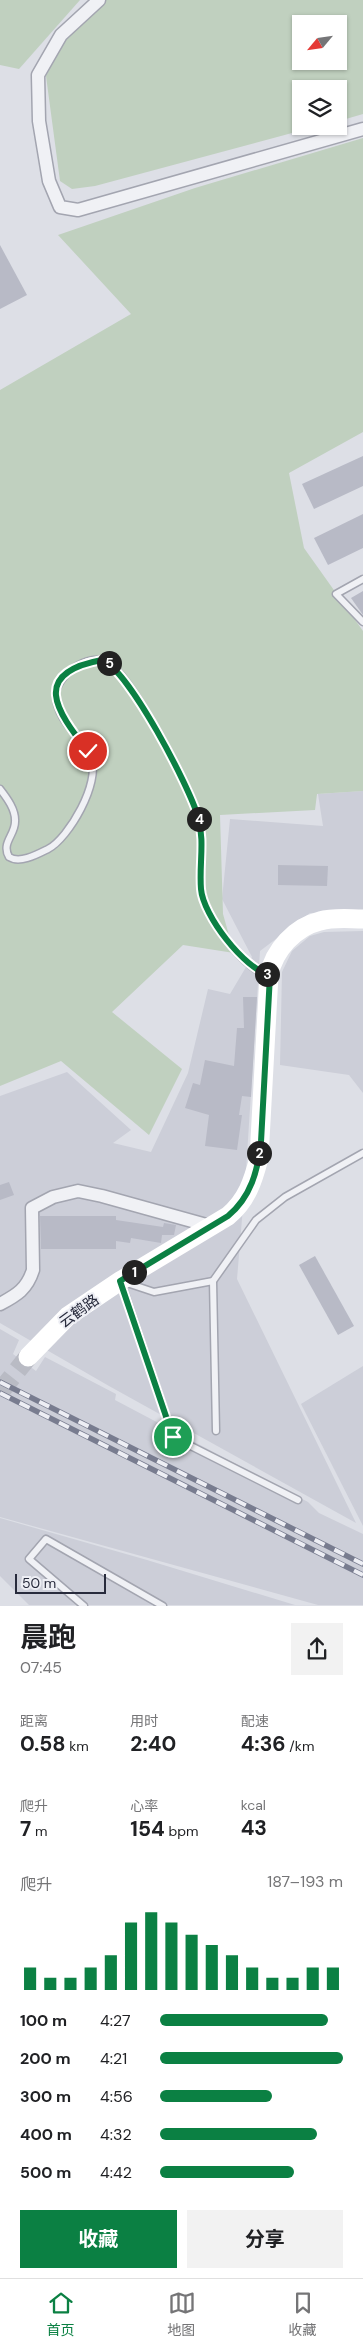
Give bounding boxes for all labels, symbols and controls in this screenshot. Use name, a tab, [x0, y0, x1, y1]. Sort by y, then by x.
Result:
north arrow	[292, 15, 348, 70]
map controls	[292, 15, 347, 135]
button: layers	[292, 80, 347, 135]
pin: 5	[96, 650, 122, 676]
text: 5	[105, 654, 114, 672]
pin	[67, 730, 109, 772]
icon: check	[74, 737, 102, 765]
pin: 4	[186, 806, 212, 832]
text: 4	[195, 810, 204, 828]
pin: 3	[254, 962, 280, 986]
text: 3	[263, 965, 272, 983]
pin: 2	[246, 1140, 272, 1166]
text: 2	[255, 1144, 264, 1162]
pin: 1	[122, 1260, 146, 1284]
text: 1	[132, 1263, 137, 1281]
street label: 云鹤路	[55, 1290, 103, 1332]
pin	[152, 1416, 194, 1458]
icon: arrive	[159, 1423, 187, 1451]
scale bar	[15, 1570, 106, 1594]
text: 50 m	[22, 1574, 56, 1592]
text: 晨跑	[20, 1619, 76, 1656]
button: share	[291, 1623, 343, 1675]
text: 07:45	[20, 1657, 62, 1678]
text: 距离	[20, 1712, 48, 1730]
text: 用时	[130, 1712, 158, 1730]
text: 配速	[241, 1712, 269, 1730]
text: 0.58	[20, 1730, 66, 1758]
text: 2:40	[130, 1730, 176, 1758]
text: 4:36	[241, 1730, 286, 1758]
text: km	[66, 1737, 89, 1755]
text: /km	[286, 1737, 314, 1755]
text: kcal	[241, 1796, 266, 1814]
text: 爬升	[20, 1797, 48, 1815]
text: 心率	[130, 1797, 158, 1815]
text: 43	[241, 1814, 267, 1842]
text: 7	[20, 1815, 31, 1843]
text: 154	[130, 1815, 165, 1843]
text: m	[31, 1822, 47, 1840]
text: bpm	[165, 1822, 198, 1840]
text: 187–193 m	[267, 1871, 343, 1892]
text: 爬升	[20, 1874, 52, 1895]
text: 100 m	[20, 2010, 67, 2031]
text: 4:27	[100, 2010, 130, 2031]
text: 200 m	[20, 2048, 71, 2069]
text: 4:21	[100, 2048, 127, 2069]
text: 300 m	[20, 2086, 71, 2107]
text: 4:56	[100, 2086, 133, 2107]
text: 400 m	[20, 2124, 72, 2145]
text: 4:32	[100, 2124, 132, 2145]
text: 500 m	[20, 2162, 71, 2183]
text: 4:42	[100, 2162, 132, 2183]
button: 收藏	[20, 2210, 177, 2268]
button: 分享	[187, 2210, 343, 2268]
tab: 首页	[47, 2289, 75, 2339]
tab: 地图	[168, 2289, 196, 2339]
tab: 收藏	[289, 2289, 317, 2339]

